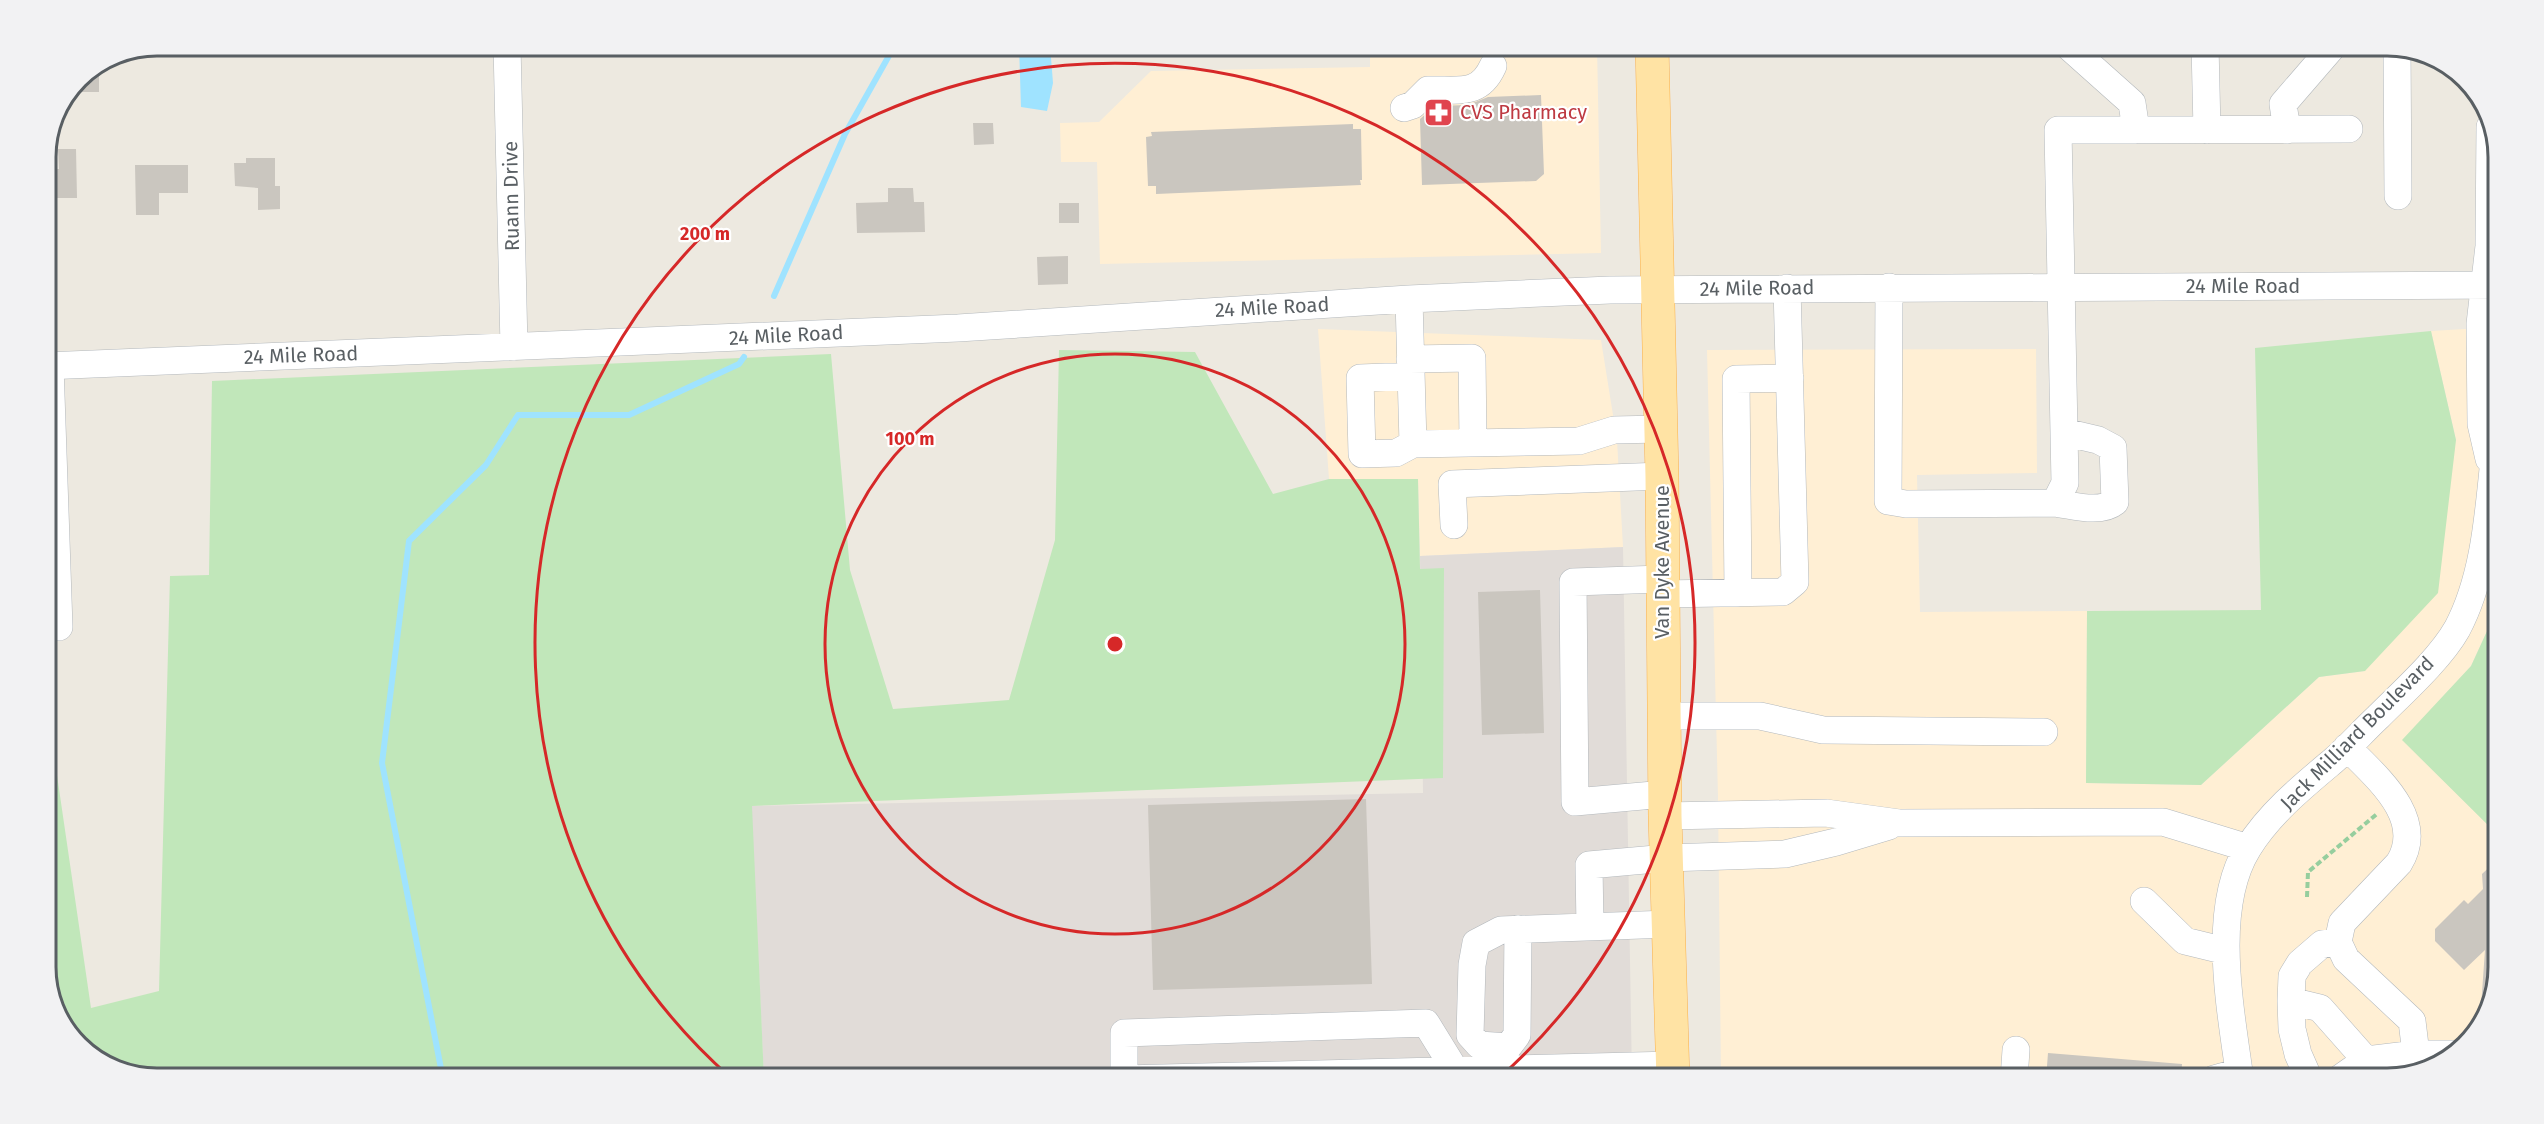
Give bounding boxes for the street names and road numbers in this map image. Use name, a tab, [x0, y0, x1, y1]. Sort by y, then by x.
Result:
street label: Ruann Drive	[498, 141, 524, 251]
street label: 24 Mile Road	[2186, 274, 2300, 298]
street label: 24 Mile Road	[1700, 275, 1814, 301]
street label: 24 Mile Road	[1214, 292, 1330, 322]
street label: 24 Mile Road	[728, 320, 844, 350]
street label: 24 Mile Road	[243, 341, 359, 369]
street label: Van Dyke Avenue	[1650, 485, 1674, 639]
street label: Jack Milliard Boulevard	[2275, 651, 2439, 815]

